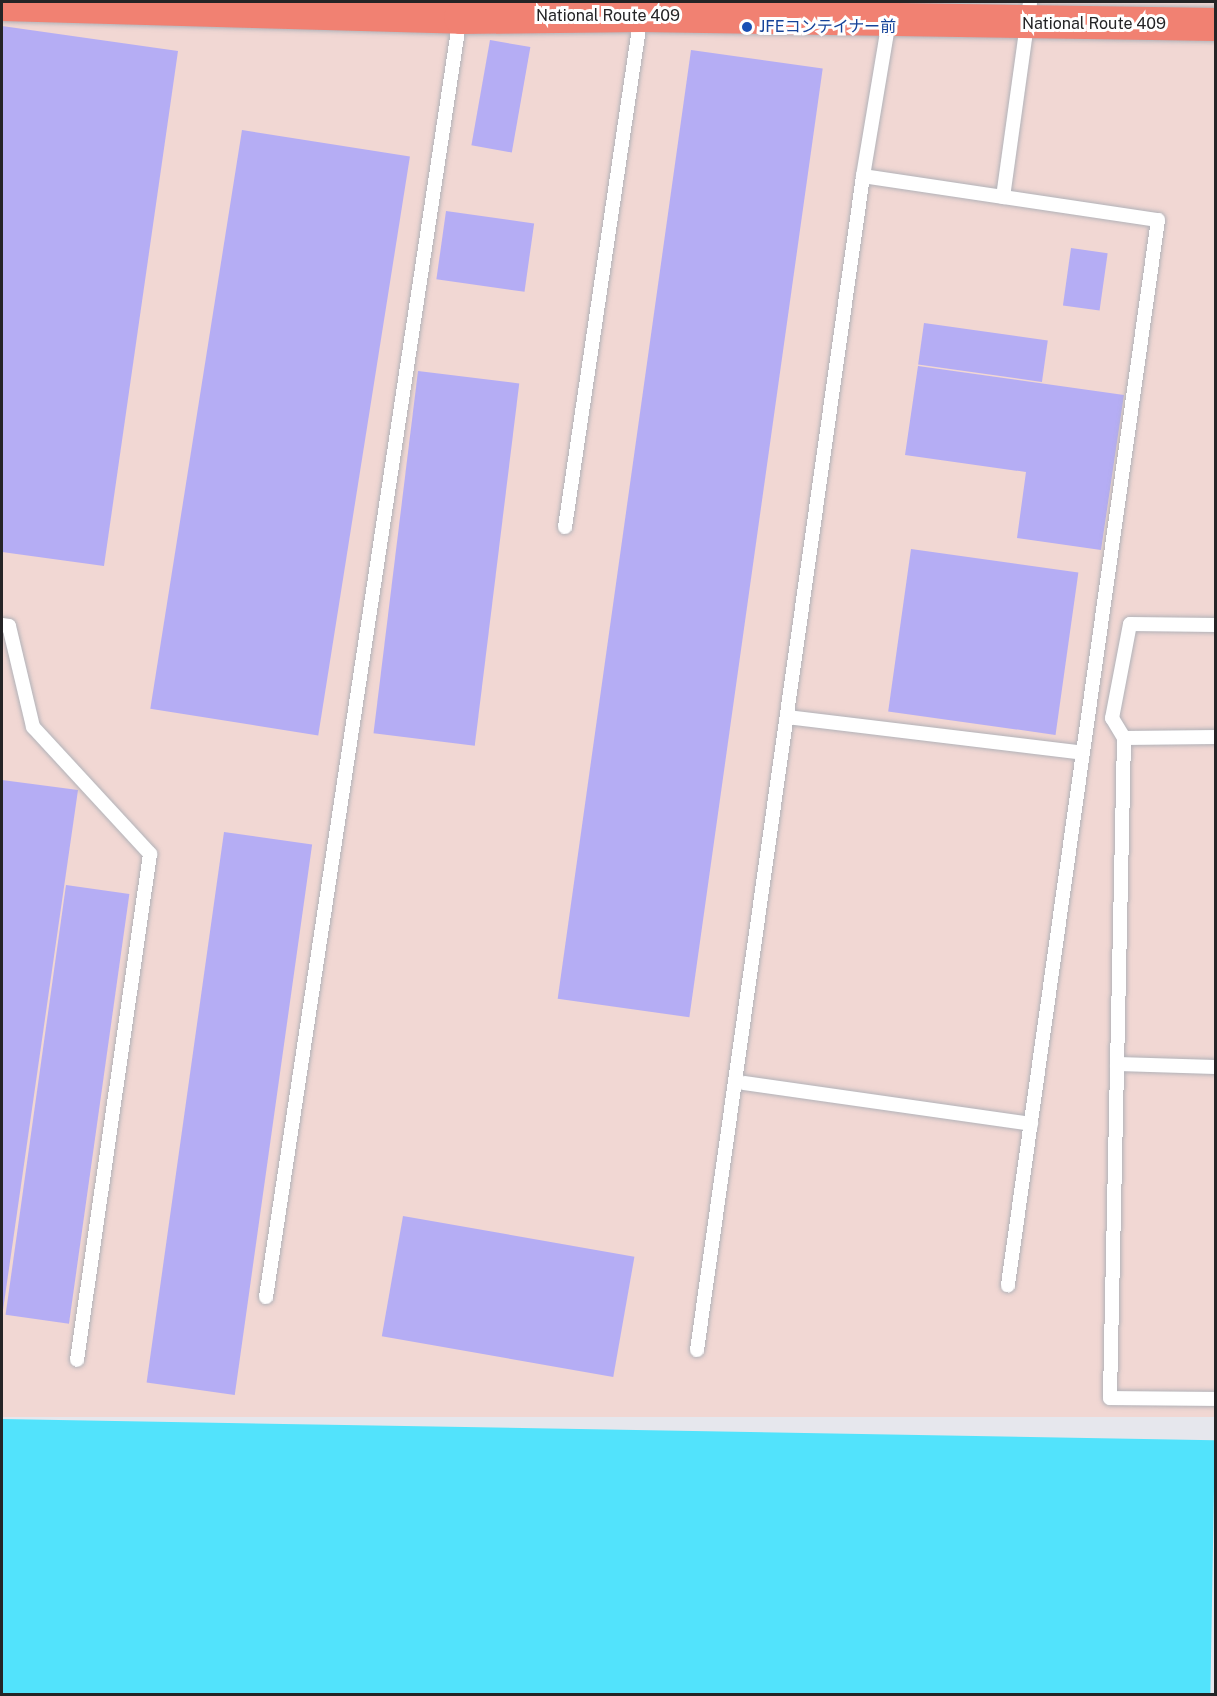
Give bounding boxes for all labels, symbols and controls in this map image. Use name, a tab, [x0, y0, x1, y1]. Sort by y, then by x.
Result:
street label: National Route 409	[536, 6, 680, 26]
street label: National Route 409	[1022, 14, 1166, 34]
place label: JFEコンテイナー前	[759, 17, 897, 37]
marker: JFEコンテイナー前	[740, 20, 754, 34]

